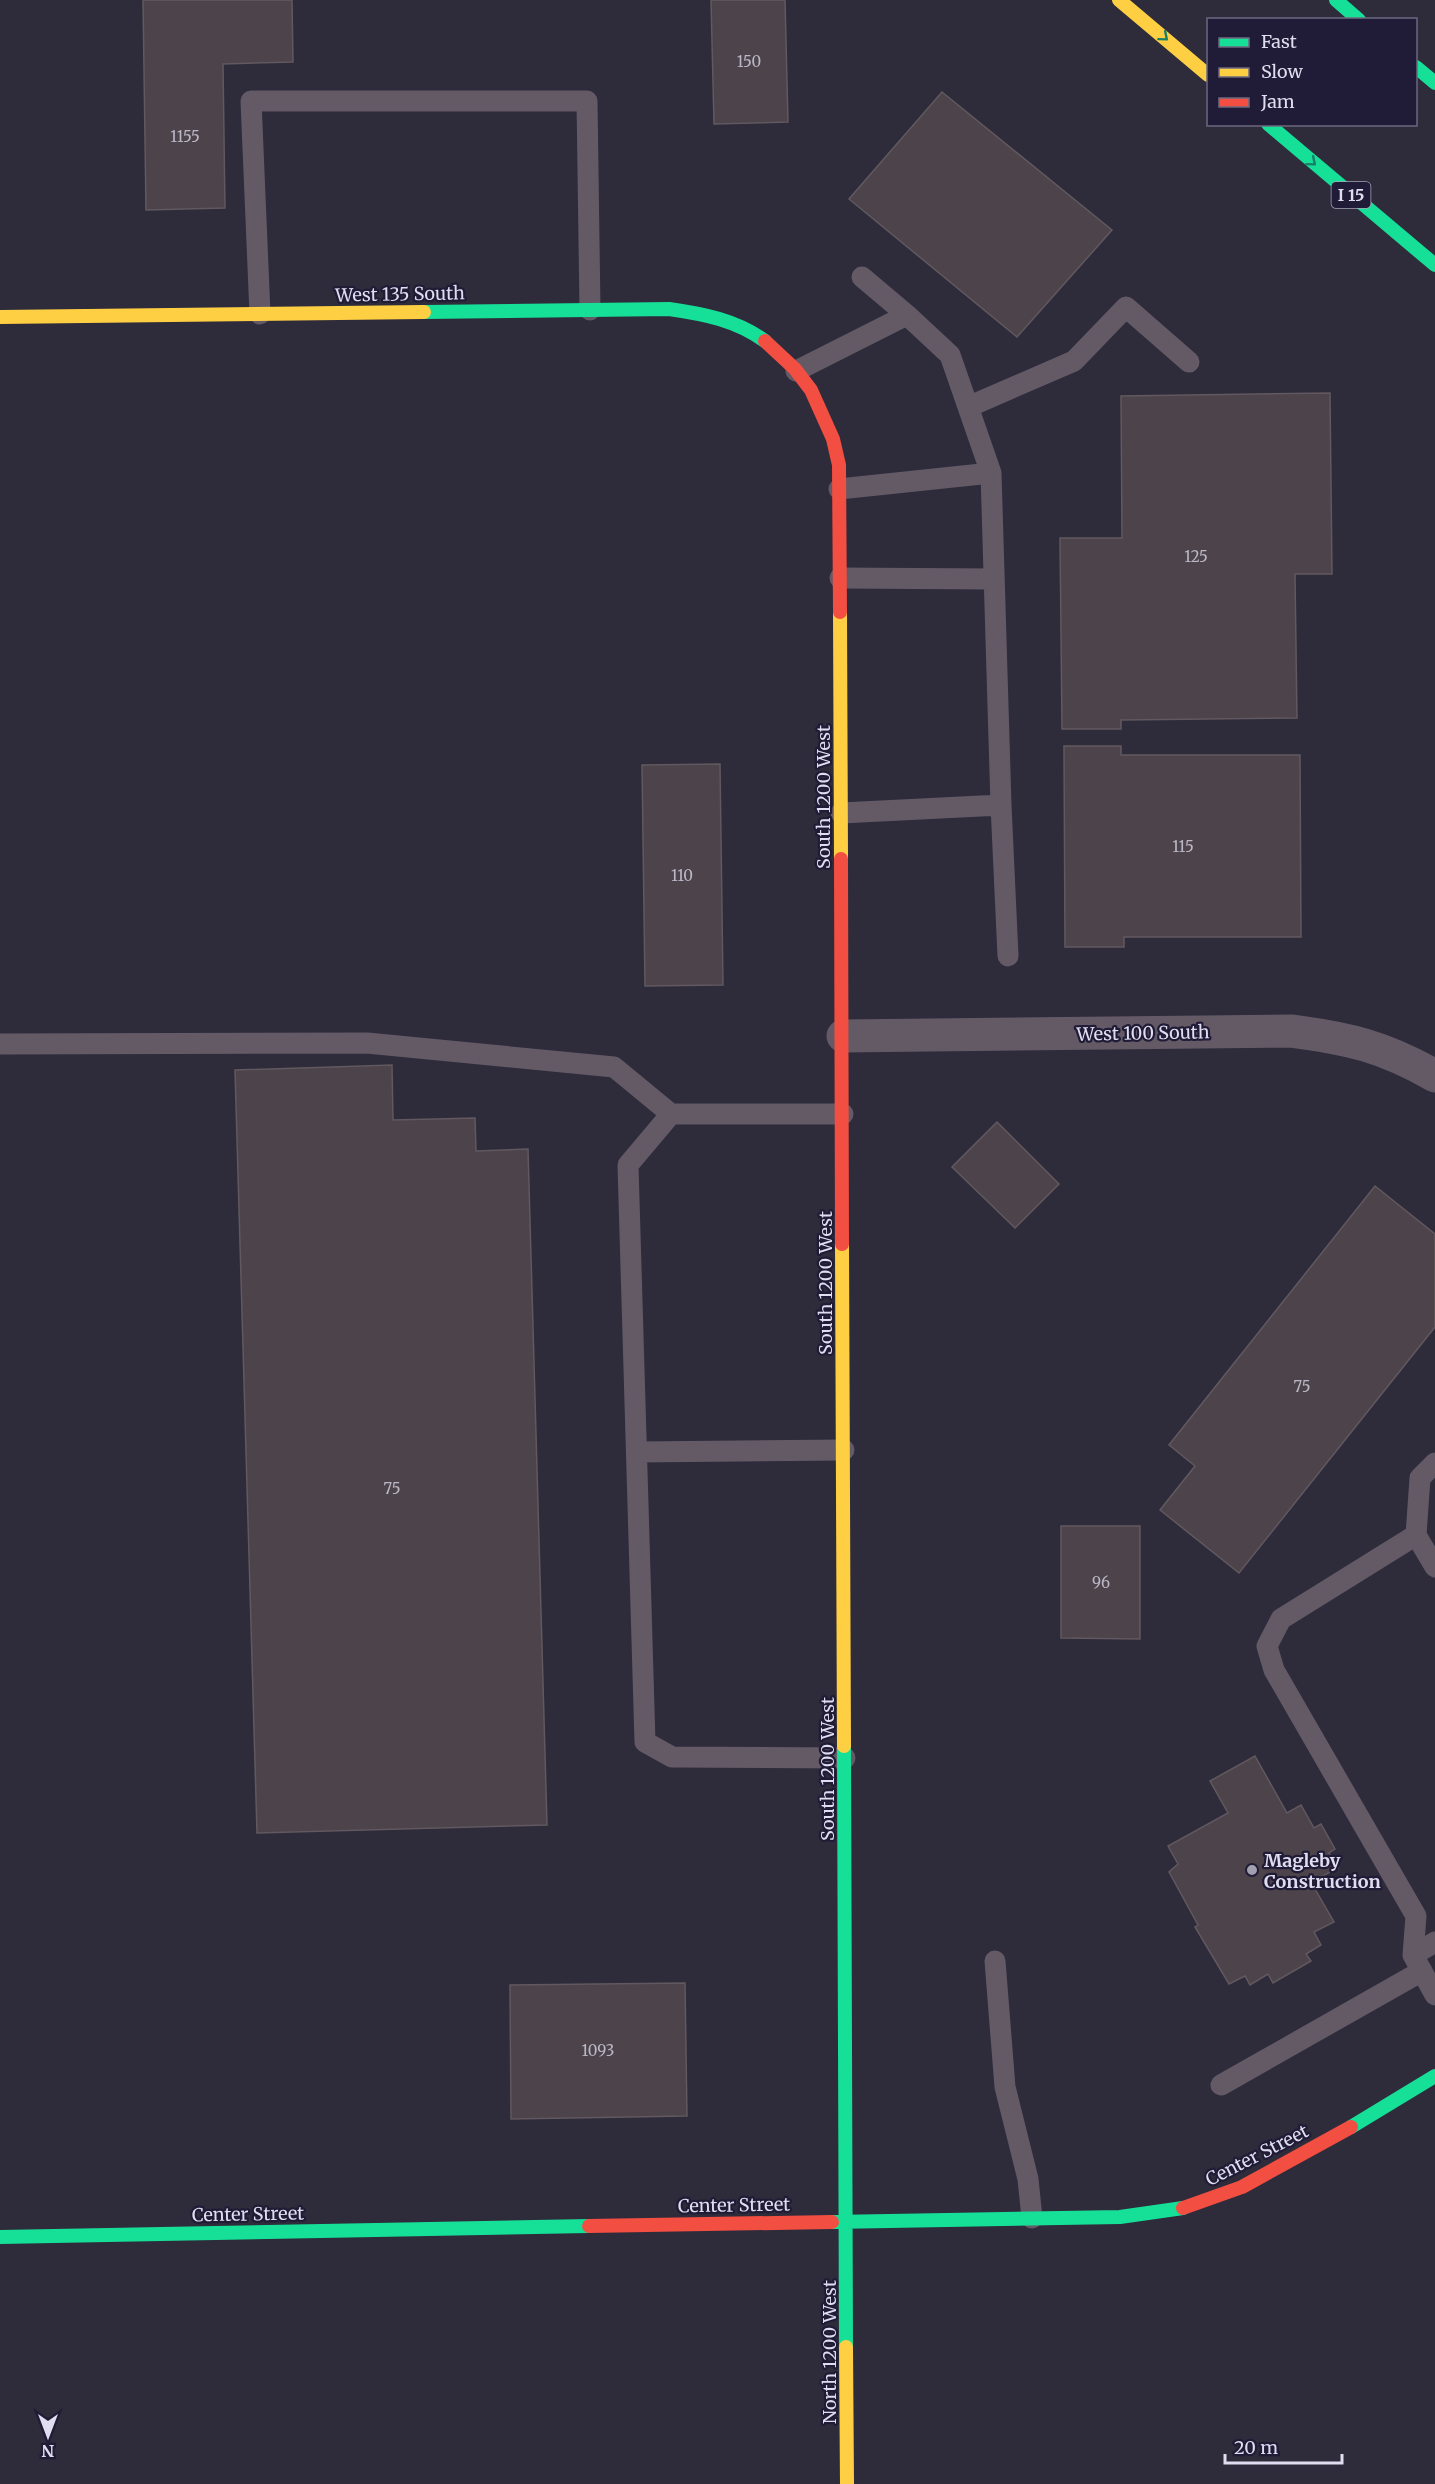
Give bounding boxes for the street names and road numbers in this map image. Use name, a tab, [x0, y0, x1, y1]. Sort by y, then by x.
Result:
road number: I 15	[1332, 182, 1370, 208]
street label: West 135 South	[334, 281, 465, 307]
street label: South 1200 West	[812, 725, 835, 869]
street label: West 100 South	[1075, 1020, 1210, 1046]
street label: South 1200 West	[814, 1211, 837, 1355]
street label: South 1200 West	[816, 1697, 839, 1841]
street label: Center Street	[1202, 2119, 1312, 2191]
street label: Center Street	[678, 2193, 790, 2217]
street label: Center Street	[192, 2202, 304, 2226]
street label: North 1200 West	[818, 2280, 841, 2424]

